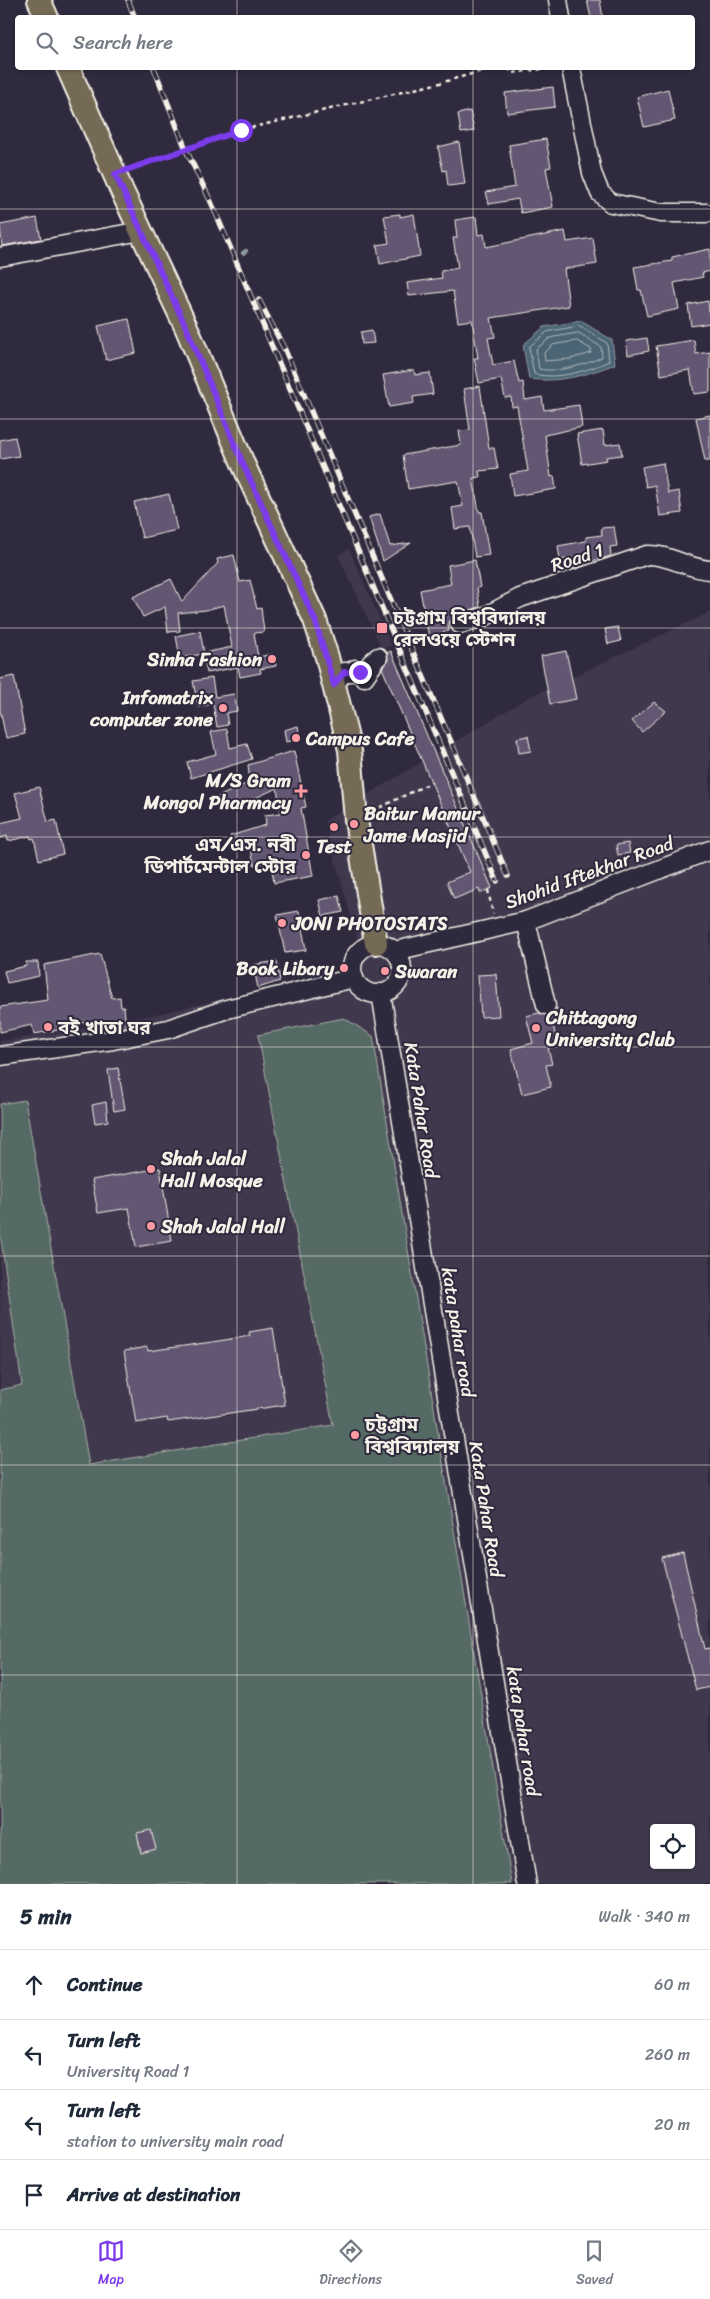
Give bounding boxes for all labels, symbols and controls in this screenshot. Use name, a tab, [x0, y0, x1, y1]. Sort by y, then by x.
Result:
search box	[15, 15, 695, 70]
text: Search here	[73, 26, 173, 59]
icon: search	[33, 29, 61, 57]
route start	[230, 119, 253, 142]
street label: Road 1	[546, 533, 608, 581]
place label: চট্টগ্রাম বিশ্ববিদ্যালয় রেলওয়ে স্টেশন	[392, 601, 546, 656]
marker: চট্টগ্রাম বিশ্ববিদ্যালয় রেলওয়ে স্টেশন	[375, 621, 389, 635]
place label: Sinha Fashion	[146, 643, 263, 676]
marker: Sinha Fashion	[266, 653, 278, 665]
route end	[349, 661, 372, 684]
place label: Infomatrix computer zone	[89, 681, 214, 736]
marker: Infomatrix computer zone	[217, 702, 229, 714]
place label: Campus Cafe	[305, 722, 415, 755]
marker: Campus Cafe	[290, 732, 302, 744]
place label: M/S Gram Mongol Pharmacy	[143, 764, 292, 819]
marker: M/S Gram Mongol Pharmacy	[295, 785, 307, 797]
place label: Baitur Mamur Jame Masjid	[363, 797, 482, 852]
marker: Baitur Mamur Jame Masjid	[348, 818, 360, 830]
marker: Test	[328, 821, 340, 833]
street label: Shohid Iftekhar Road	[500, 826, 680, 918]
place label: এম/এস. নবী ডিপার্টমেন্টাল স্টোর	[144, 828, 297, 883]
place label: Test	[316, 830, 353, 863]
marker: এম/এস. নবী ডিপার্টমেন্টাল স্টোর	[300, 849, 312, 861]
place label: JONI PHOTOSTATS	[291, 907, 448, 940]
marker: JONI PHOTOSTATS	[276, 917, 288, 929]
place label: Book Libary	[236, 952, 335, 985]
place label: Swaran	[394, 955, 458, 988]
marker: Book Libary	[338, 962, 350, 974]
marker: Swaran	[379, 965, 391, 977]
place label: Chittagong University Club	[545, 1001, 675, 1056]
place label: বই খাতা ঘর	[57, 1011, 151, 1044]
marker: বই খাতা ঘর	[42, 1021, 54, 1033]
marker: Chittagong University Club	[530, 1022, 542, 1034]
street label: Kata Pahar Road	[394, 1040, 449, 1182]
place label: Shah Jalal Hall Mosque	[160, 1142, 263, 1197]
marker: Shah Jalal Hall Mosque	[145, 1163, 157, 1175]
place label: Shah Jalal Hall	[160, 1210, 285, 1243]
marker: Shah Jalal Hall	[145, 1220, 157, 1232]
street label: kata pahar road	[432, 1265, 485, 1401]
place label: চট্টগ্রাম বিশ্ববিদ্যালয়	[364, 1408, 460, 1463]
marker: চট্টগ্রাম বিশ্ববিদ্যালয়	[349, 1429, 361, 1441]
street label: Kata Pahar Road	[459, 1439, 514, 1581]
street label: kata pahar road	[497, 1664, 550, 1800]
map controls	[650, 1824, 695, 1869]
button: locate	[650, 1824, 695, 1869]
text: 5 min	[20, 1898, 72, 1936]
text: Walk · 340 m	[599, 1902, 690, 1931]
text: Continue	[67, 1968, 143, 2001]
text: 60 m	[654, 1970, 690, 1999]
icon: ahead	[20, 1971, 48, 1999]
text: Turn left	[67, 2024, 140, 2057]
text: 260 m	[645, 2040, 690, 2069]
icon: left	[20, 2041, 48, 2069]
text: University Road 1	[67, 2057, 189, 2086]
text: Turn left	[67, 2094, 140, 2127]
text: 20 m	[654, 2110, 690, 2139]
icon: left	[20, 2111, 48, 2139]
text: station to university main road	[67, 2127, 283, 2156]
text: Arrive at destination	[67, 2178, 240, 2211]
icon: arrive	[20, 2181, 48, 2209]
tab: Map	[97, 2237, 125, 2292]
tab: Directions	[319, 2237, 382, 2292]
tab: Saved	[576, 2237, 613, 2292]

